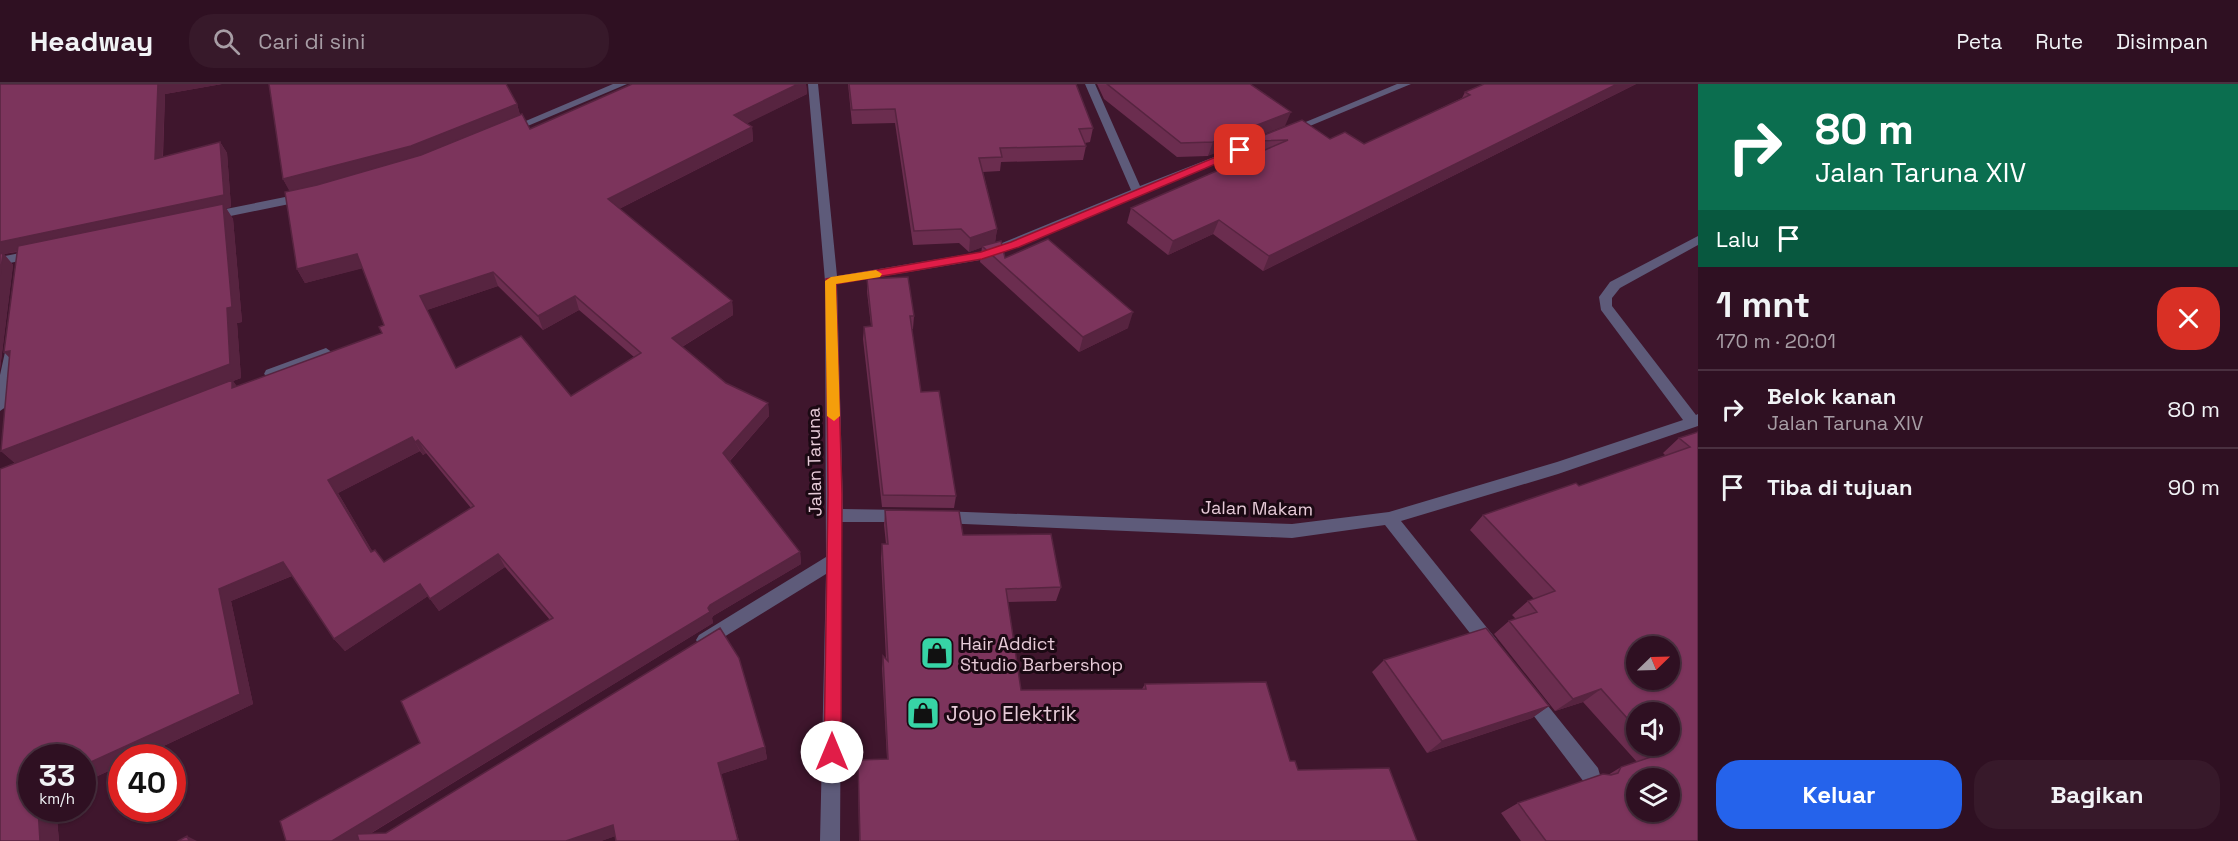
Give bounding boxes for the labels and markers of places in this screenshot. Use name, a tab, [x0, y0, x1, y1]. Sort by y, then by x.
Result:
pin	[1214, 124, 1265, 175]
place label: Hair Addict Studio Barbershop	[960, 632, 1123, 676]
shop icon: Hair Addict Studio Barbershop	[919, 635, 955, 671]
shop icon: Joyo Elektrik	[905, 695, 941, 731]
place label: Joyo Elektrik	[946, 700, 1077, 727]

